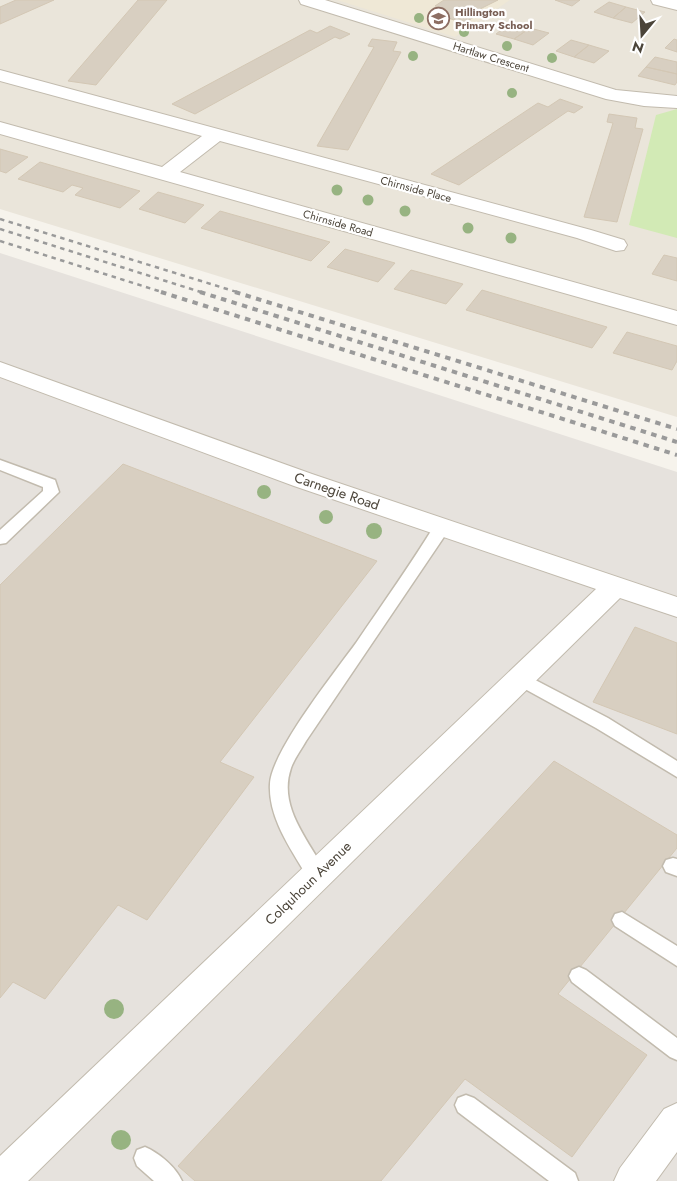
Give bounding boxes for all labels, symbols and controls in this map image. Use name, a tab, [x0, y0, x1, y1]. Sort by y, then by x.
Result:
place label: Hillington Primary School	[455, 4, 533, 33]
school or university icon: Hillington Primary School	[427, 6, 451, 30]
north arrow	[617, 10, 667, 60]
text: N	[630, 36, 646, 59]
street label: Hartlaw Crescent	[451, 38, 531, 76]
street label: Chirnside Place	[379, 172, 454, 206]
street label: Chirnside Road	[301, 205, 375, 241]
street label: Carnegie Road	[292, 467, 382, 515]
street label: Colquhoun Avenue	[260, 836, 356, 930]

